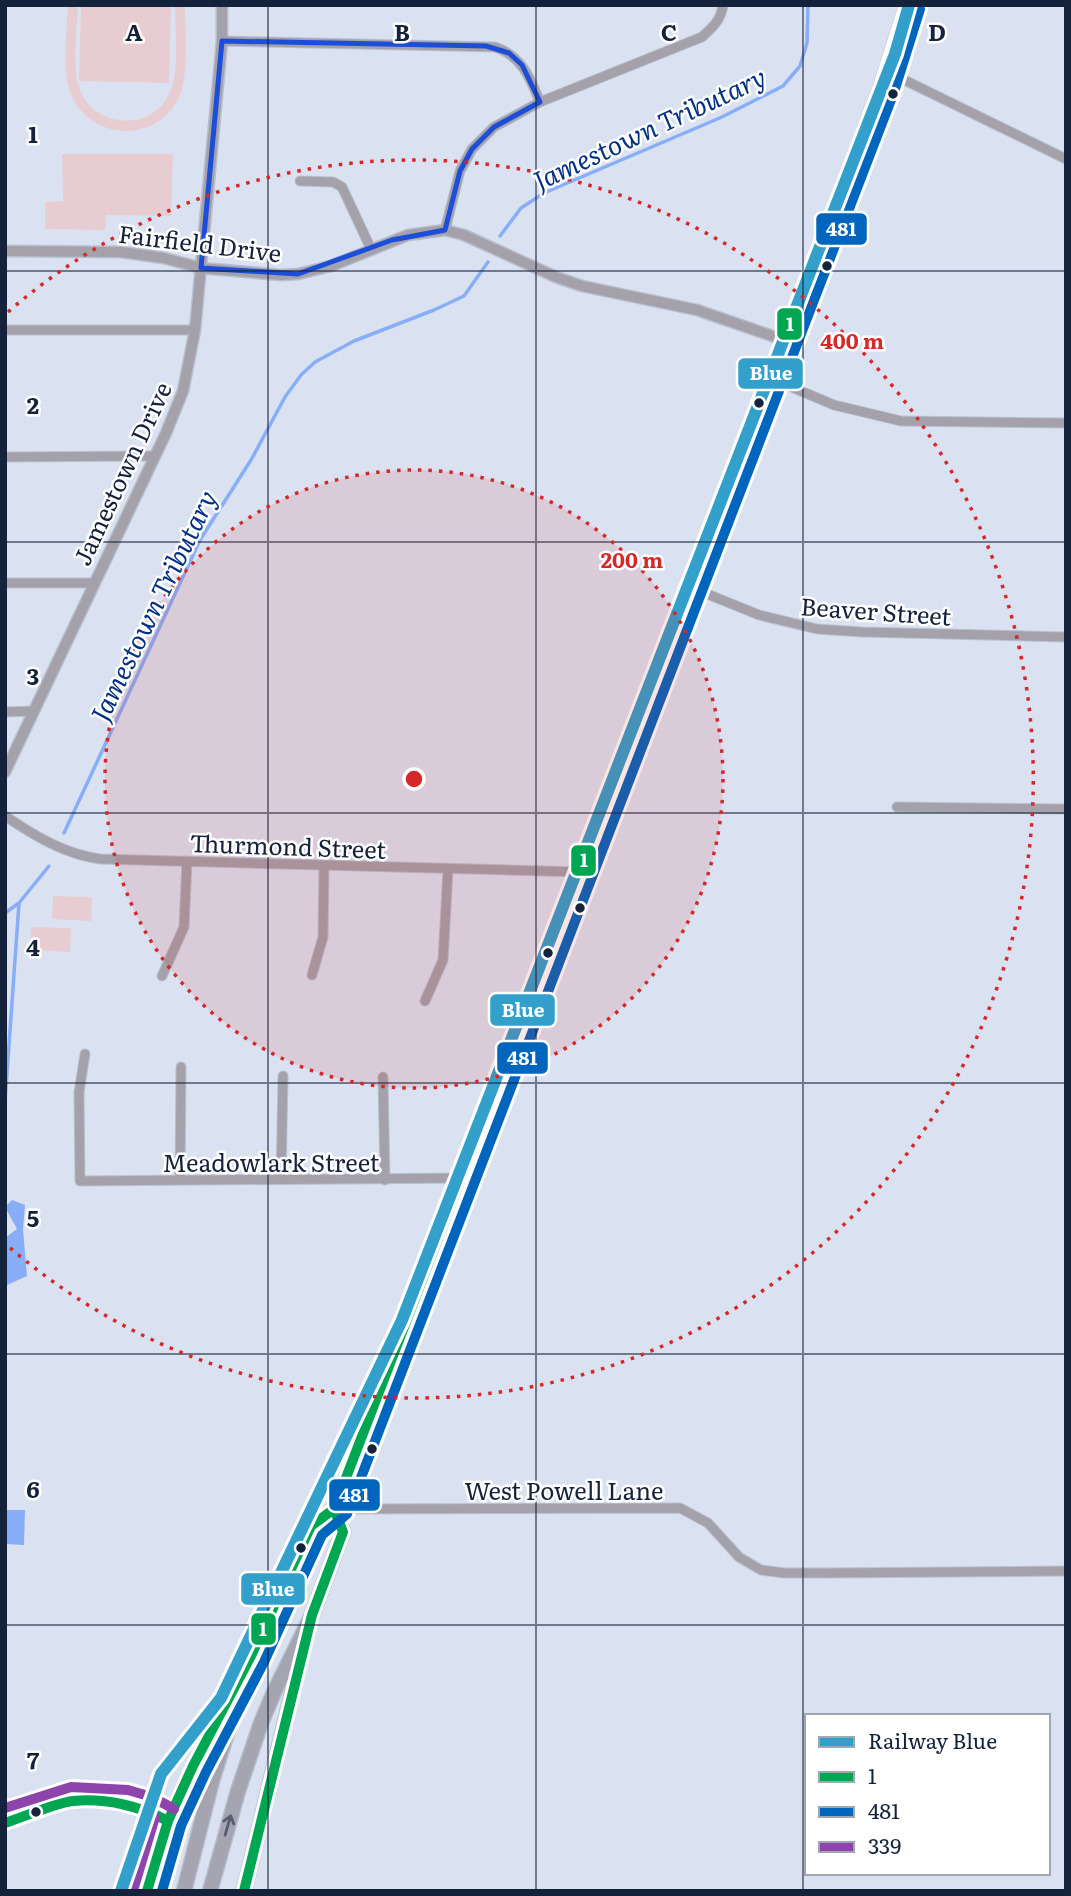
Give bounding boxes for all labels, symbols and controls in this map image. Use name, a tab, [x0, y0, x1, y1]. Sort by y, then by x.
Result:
text: A	[125, 14, 143, 48]
text: B	[394, 14, 410, 48]
text: C	[661, 14, 677, 48]
text: D	[928, 14, 946, 48]
water label: Jamestown Tributary	[526, 56, 772, 198]
unlabelled marker	[886, 87, 900, 101]
text: 1	[28, 116, 38, 150]
line badge: 481	[815, 212, 868, 246]
text: 481	[826, 214, 856, 242]
street label: Fairfield Drive	[117, 215, 283, 269]
unlabelled marker	[820, 259, 834, 273]
line badge: 1	[776, 307, 803, 341]
text: 1	[786, 309, 794, 337]
text: 400 m	[820, 324, 884, 355]
line badge: Blue	[737, 357, 804, 390]
text: Blue	[749, 358, 793, 386]
street label: Jamestown Drive	[63, 376, 179, 570]
text: 2	[27, 387, 39, 421]
unlabelled marker	[752, 396, 766, 410]
water label: Jamestown Tributary	[79, 483, 225, 727]
text: 200 m	[601, 543, 663, 574]
street label: Beaver Street	[800, 587, 953, 633]
text: 3	[27, 658, 39, 692]
centre of rings	[402, 767, 426, 791]
street label: Thurmond Street	[189, 824, 387, 866]
line badge: 1	[570, 844, 597, 877]
text: 1	[580, 845, 588, 873]
unlabelled marker	[573, 901, 587, 915]
text: 4	[26, 929, 40, 963]
unlabelled marker	[541, 946, 555, 960]
line badge: Blue	[489, 993, 556, 1027]
text: Blue	[501, 995, 545, 1023]
line badge: 481	[496, 1041, 549, 1075]
text: 481	[507, 1043, 537, 1071]
street label: Meadowlark Street	[163, 1144, 380, 1179]
text: 5	[27, 1200, 39, 1234]
unlabelled marker	[365, 1442, 379, 1456]
text: 6	[26, 1471, 40, 1505]
street label: West Powell Lane	[465, 1472, 663, 1507]
line badge: 481	[328, 1478, 381, 1512]
text: 481	[339, 1480, 369, 1508]
unlabelled marker	[294, 1541, 308, 1555]
line badge: Blue	[240, 1572, 306, 1606]
text: Blue	[251, 1574, 295, 1602]
line badge: 1	[250, 1612, 277, 1646]
text: 1	[259, 1614, 267, 1642]
legend	[805, 1714, 1050, 1875]
text: Railway Blue	[868, 1724, 997, 1755]
text: 7	[27, 1742, 40, 1776]
text: 1	[868, 1759, 877, 1790]
text: 481	[868, 1794, 900, 1825]
unlabelled marker	[29, 1805, 43, 1819]
one-way arrow	[222, 1814, 235, 1836]
text: 339	[868, 1829, 901, 1860]

